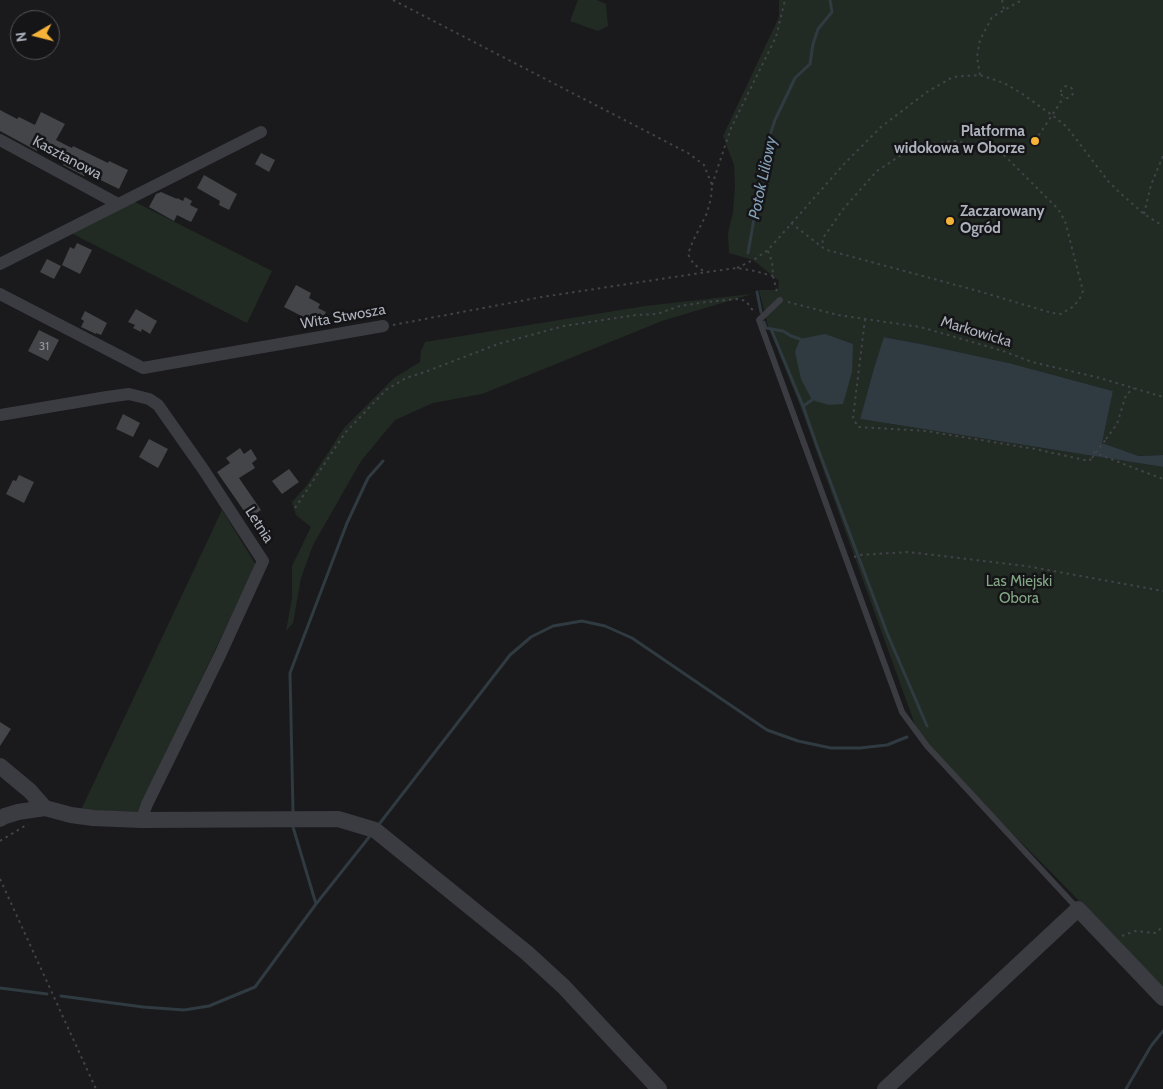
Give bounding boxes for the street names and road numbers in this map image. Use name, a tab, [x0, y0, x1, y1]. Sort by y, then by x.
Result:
street label: Kasztanowa	[29, 132, 105, 184]
street label: Wita Stwosza	[299, 301, 387, 333]
street label: Markowicka	[938, 313, 1014, 351]
street label: Letnia	[241, 504, 277, 546]

